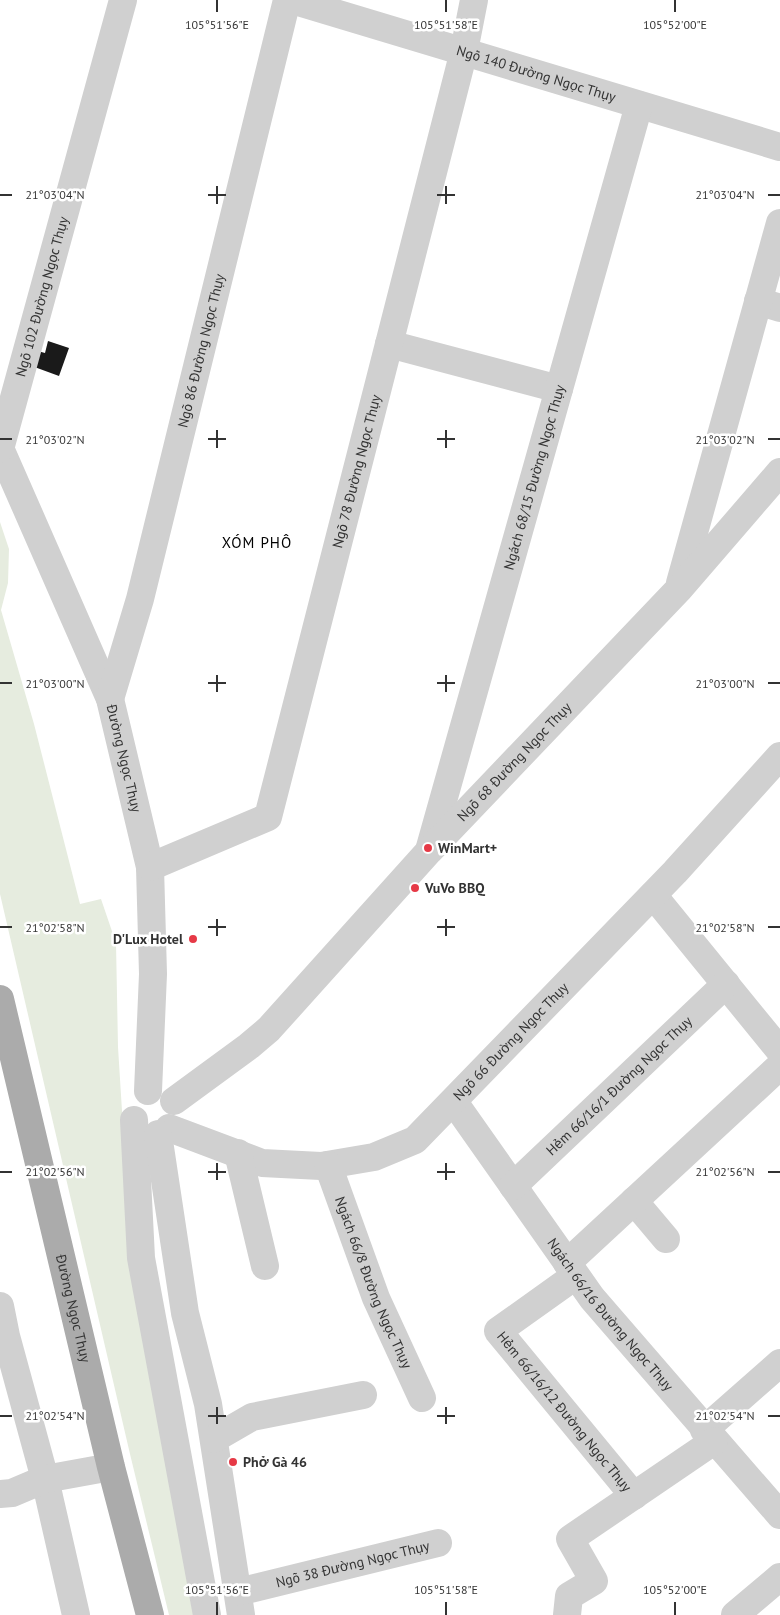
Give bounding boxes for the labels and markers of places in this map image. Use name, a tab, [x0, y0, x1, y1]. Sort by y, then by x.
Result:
place label: WinMart+	[438, 839, 497, 857]
marker: WinMart+	[422, 842, 434, 854]
place label: VuVo BBQ	[424, 879, 485, 897]
marker: VuVo BBQ	[409, 882, 421, 894]
place label: D'Lux Hotel	[113, 930, 184, 948]
marker: D'Lux Hotel	[187, 933, 199, 945]
place label: Phở Gà 46	[243, 1453, 307, 1471]
marker: Phở Gà 46	[227, 1456, 239, 1468]

